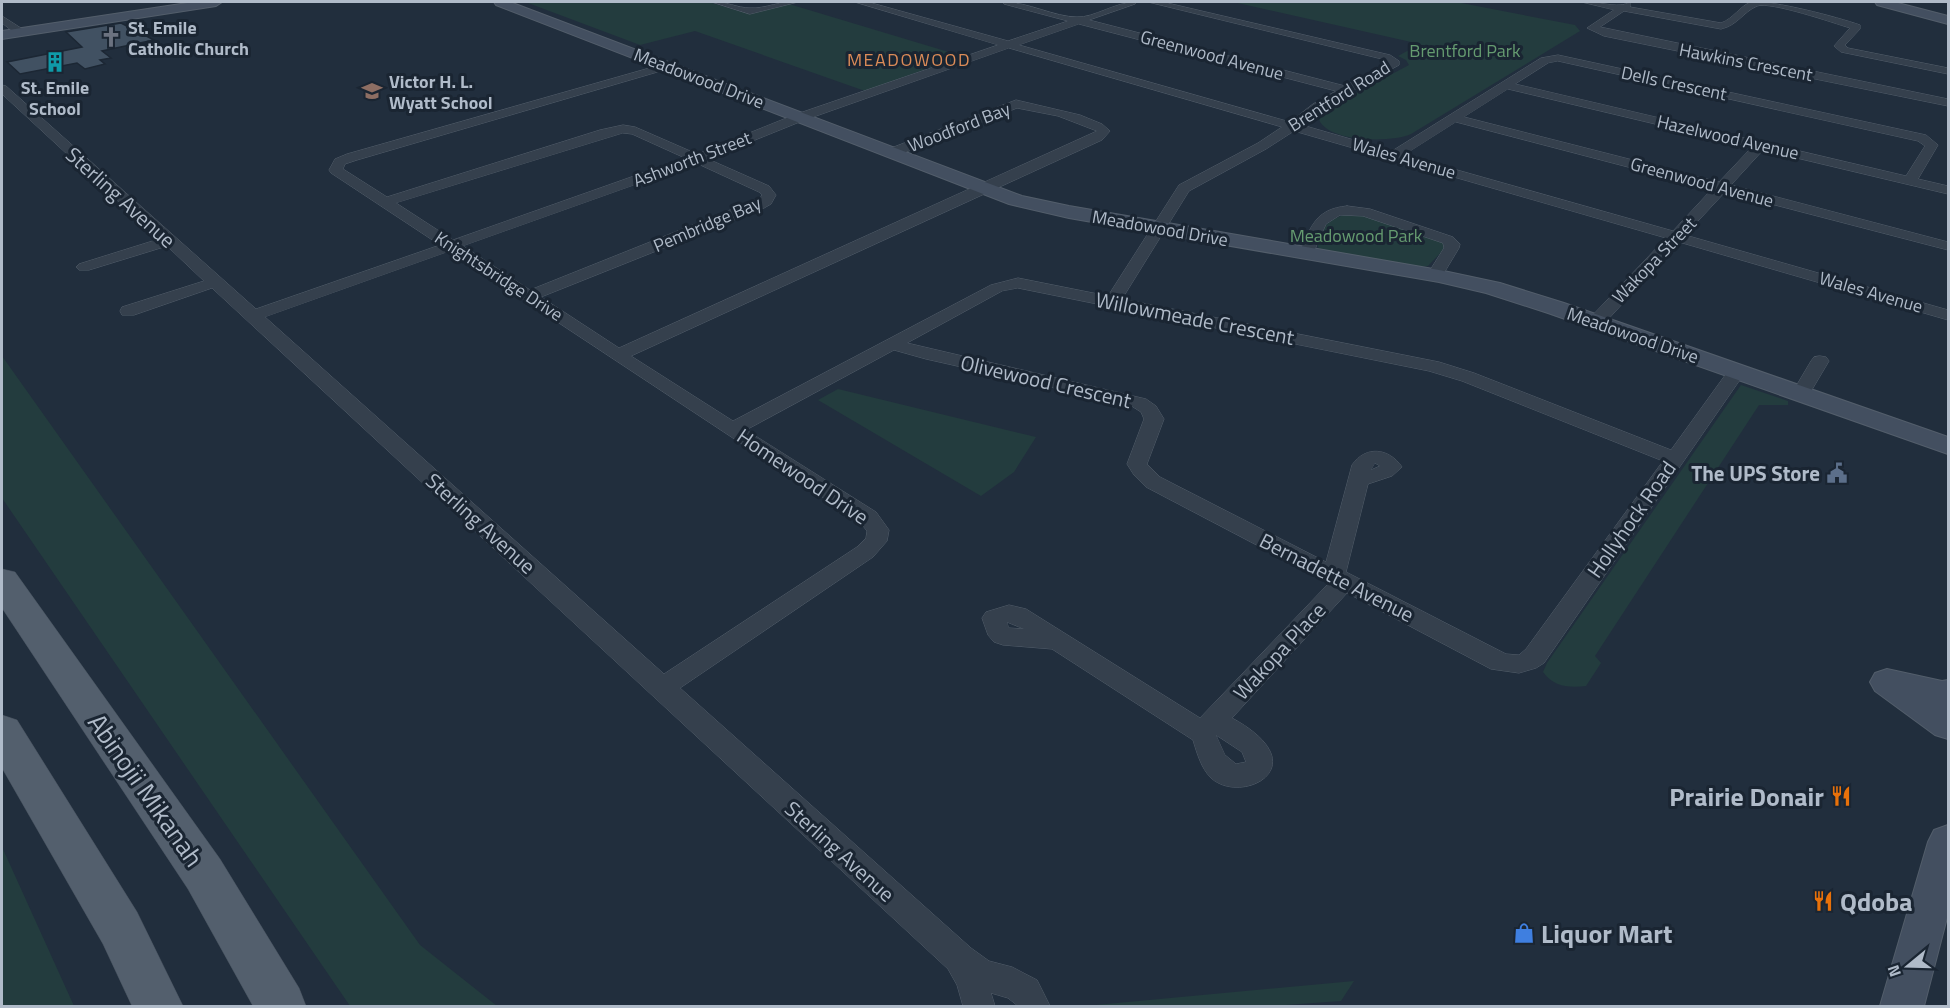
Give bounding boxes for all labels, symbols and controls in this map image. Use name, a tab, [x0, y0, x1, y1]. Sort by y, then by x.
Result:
place label: St. Emile Catholic Church	[128, 14, 249, 62]
street label: Greenwood Avenue	[1137, 23, 1287, 87]
church icon: St. Emile Catholic Church	[99, 25, 123, 49]
street label: Hawkins Crescent	[1677, 36, 1816, 88]
park label: Brentford Park	[1409, 37, 1521, 64]
street label: Meadowood Drive	[630, 41, 768, 115]
district label: MEADOWOOD	[847, 46, 971, 73]
building icon: St. Emile School	[43, 50, 67, 74]
street label: Brentford Road	[1283, 54, 1395, 138]
street label: Dells Crescent	[1619, 59, 1730, 108]
place label: Victor H. L. Wyatt School	[389, 68, 493, 116]
place label: St. Emile School	[21, 74, 89, 122]
school or university icon: Victor H. L. Wyatt School	[360, 79, 384, 103]
street label: Woodford Bay	[904, 95, 1014, 159]
street label: Hazelwood Avenue	[1654, 108, 1802, 166]
street label: Ashworth Street	[629, 124, 756, 194]
street label: Wales Avenue	[1349, 130, 1459, 186]
street label: Sterling Avenue	[59, 139, 183, 255]
street label: Greenwood Avenue	[1627, 150, 1777, 214]
street label: Pembridge Bay	[649, 189, 765, 259]
street label: Meadowood Drive	[1090, 203, 1230, 253]
street label: Wakopa Street	[1606, 210, 1703, 309]
park label: Meadowood Park	[1290, 222, 1423, 249]
street label: Knightsbridge Drive	[430, 224, 568, 328]
street label: Wales Avenue	[1816, 264, 1926, 320]
street label: Willowmeade Crescent	[1093, 283, 1298, 353]
street label: Meadowood Drive	[1564, 300, 1702, 370]
street label: Olivewood Crescent	[957, 346, 1135, 416]
street label: Homewood Drive	[731, 420, 875, 532]
street label: Hollyhock Road	[1579, 454, 1683, 584]
place label: The UPS Store	[1691, 457, 1820, 489]
public building icon: The UPS Store	[1825, 461, 1849, 485]
street label: Sterling Avenue	[419, 465, 543, 581]
street label: Bernadette Avenue	[1254, 524, 1420, 630]
street label: Wakopa Place	[1225, 595, 1333, 707]
street label: Abinojii Mikanah	[79, 705, 213, 875]
place label: Prairie Donair	[1669, 777, 1824, 816]
restaurant icon: Prairie Donair	[1829, 784, 1853, 808]
street label: Sterling Avenue	[778, 793, 902, 909]
place label: Qdoba	[1840, 882, 1913, 921]
restaurant icon: Qdoba	[1811, 889, 1835, 913]
place label: Liquor Mart	[1541, 914, 1672, 953]
shop icon: Liquor Mart	[1512, 921, 1536, 945]
north arrow	[1878, 936, 1938, 996]
text: N	[1881, 962, 1907, 980]

